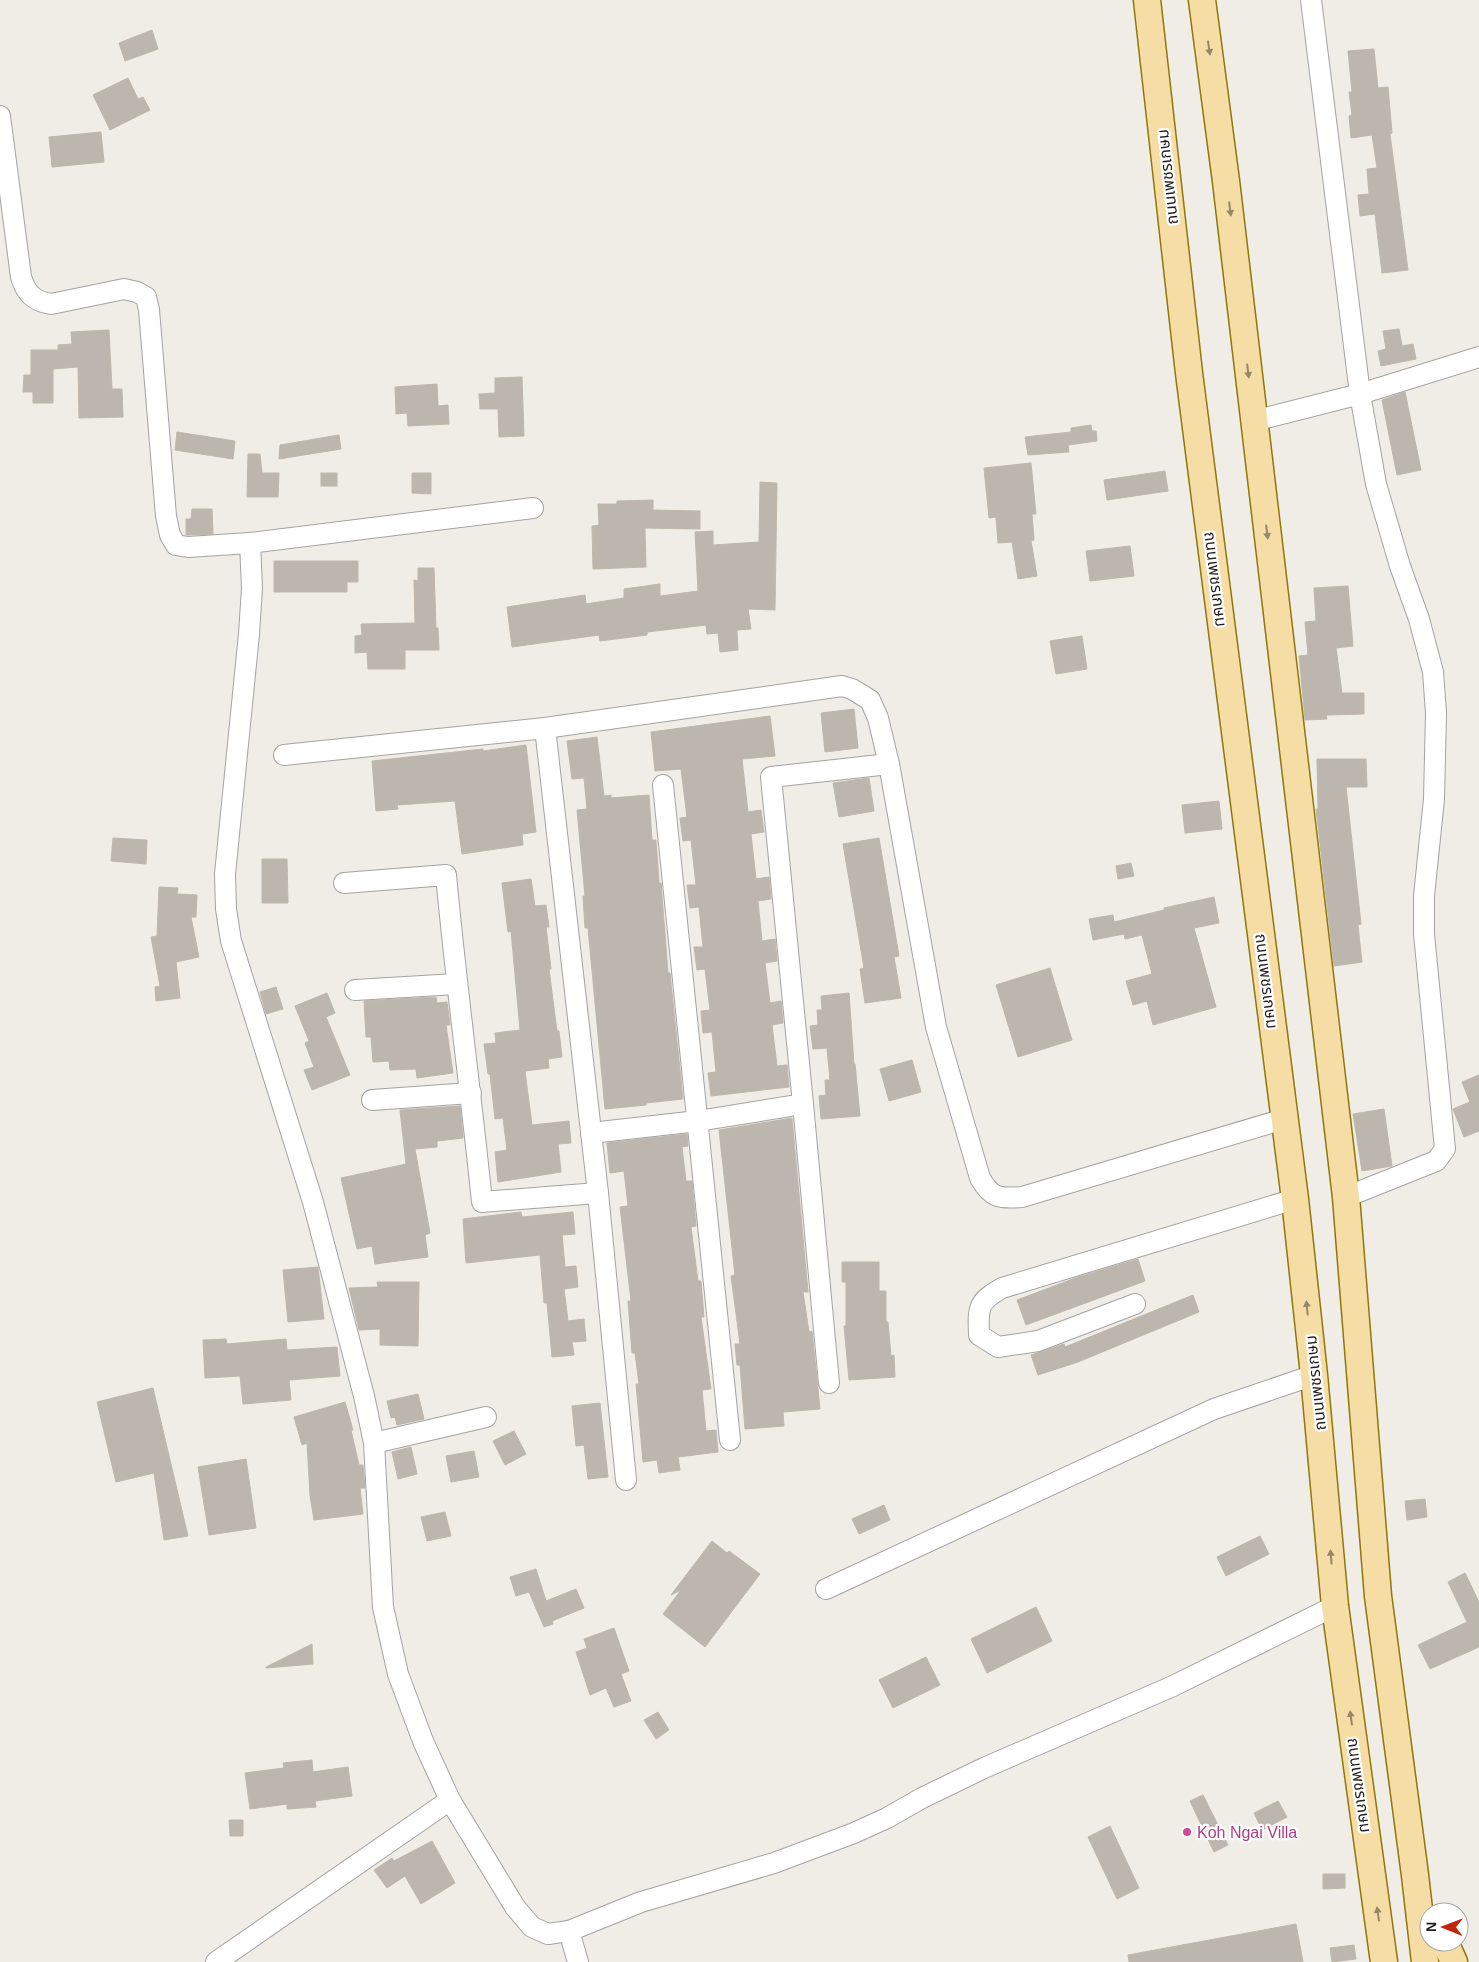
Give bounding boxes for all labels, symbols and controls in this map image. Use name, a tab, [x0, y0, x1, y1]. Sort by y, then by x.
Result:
one-way arrow	[1205, 41, 1213, 57]
street label: ถนนเพชรเกษม	[1154, 128, 1181, 225]
one-way arrow	[1226, 202, 1234, 218]
one-way arrow	[1244, 363, 1252, 379]
one-way arrow	[1263, 525, 1271, 541]
street label: ถนนเพชรเกษม	[1201, 530, 1230, 628]
street label: ถนนเพชรเกษม	[1252, 932, 1281, 1030]
one-way arrow	[1303, 1300, 1311, 1316]
street label: ถนนเพชรเกษม	[1302, 1334, 1329, 1431]
one-way arrow	[1327, 1549, 1335, 1565]
one-way arrow	[1346, 1710, 1354, 1726]
street label: ถนนเพชรเกษม	[1344, 1736, 1375, 1834]
place label: Koh Ngai Villa	[1197, 1824, 1297, 1841]
marker: Koh Ngai Villa	[1181, 1826, 1193, 1838]
north arrow	[1419, 1902, 1469, 1952]
one-way arrow	[1373, 1905, 1381, 1921]
text: N	[1423, 1922, 1439, 1932]

